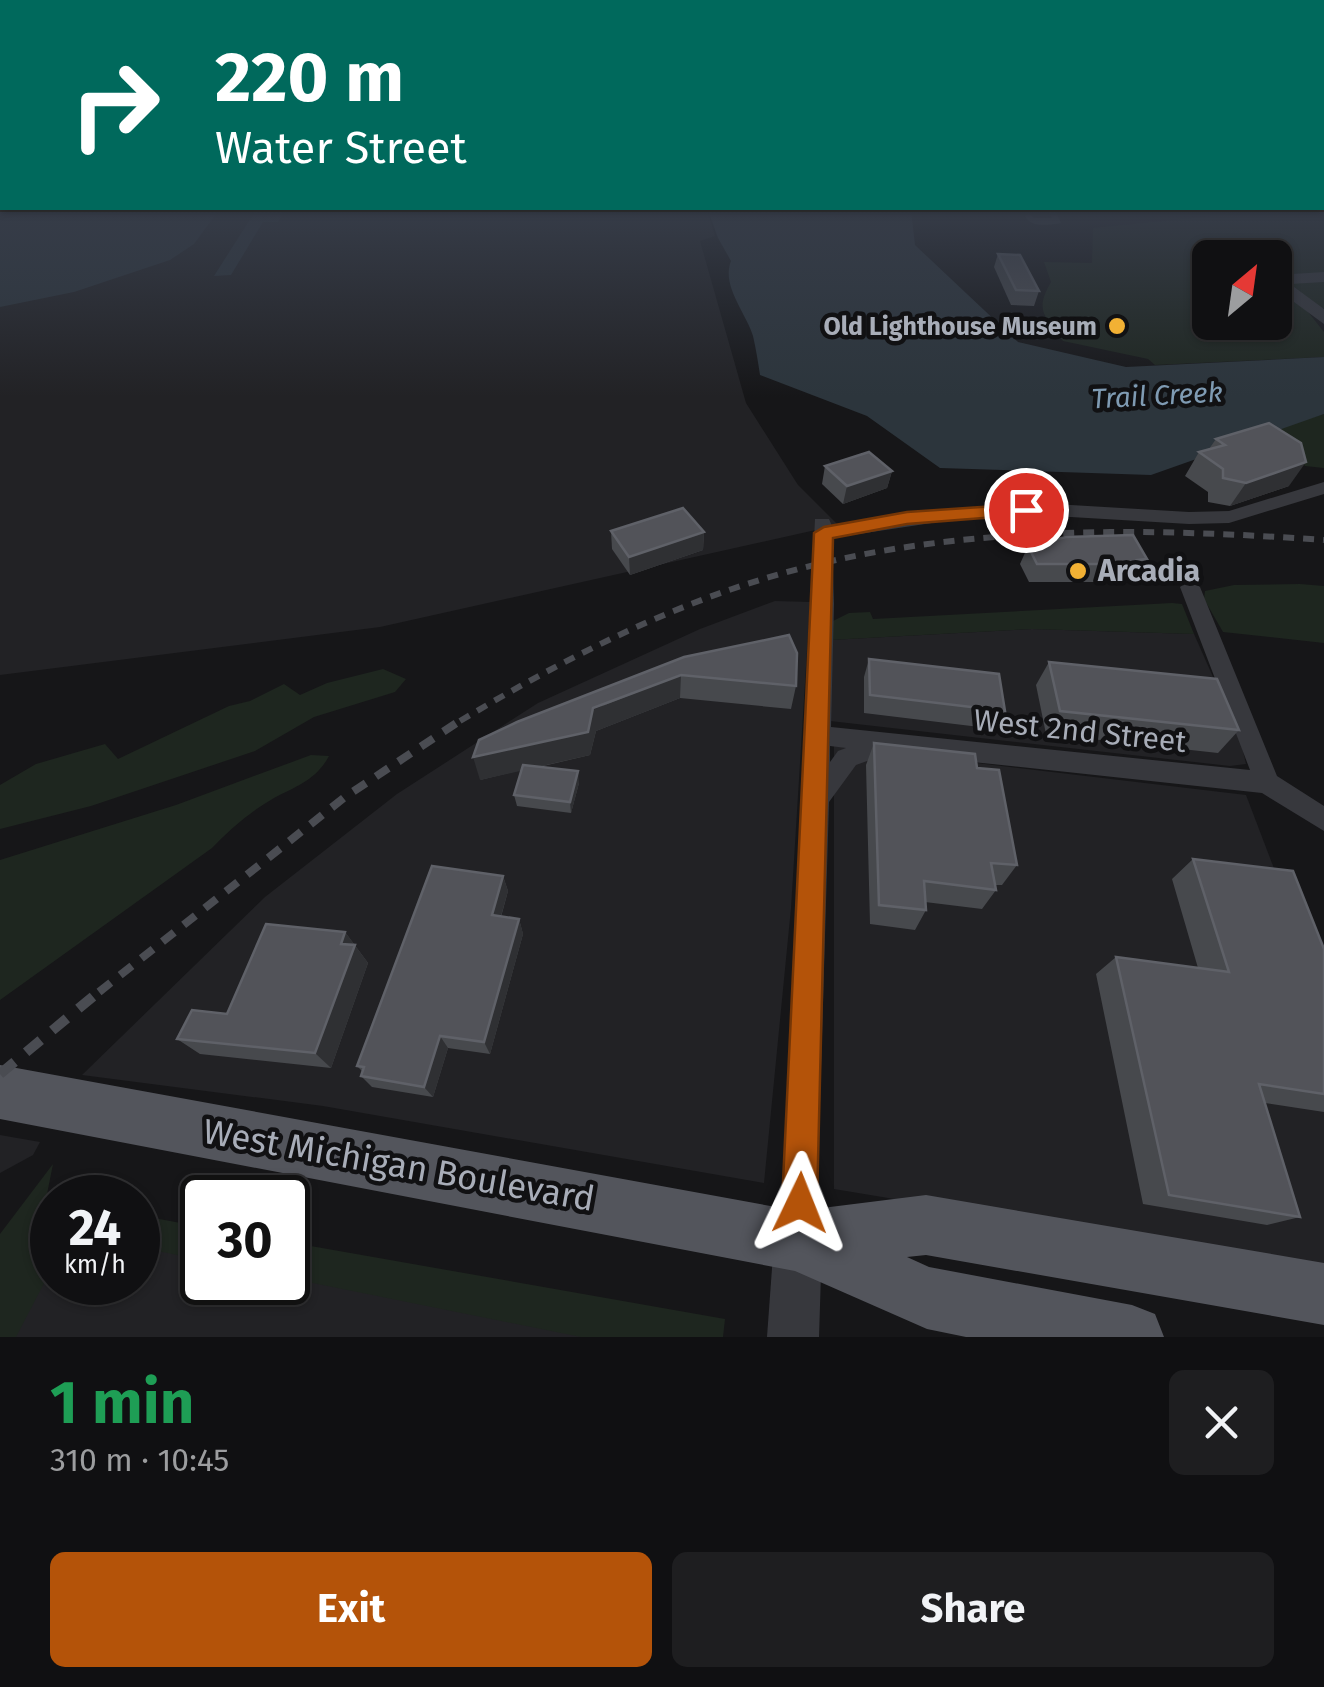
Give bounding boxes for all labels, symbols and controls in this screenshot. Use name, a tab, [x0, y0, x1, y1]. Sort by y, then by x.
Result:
text: 220 m	[215, 36, 404, 120]
icon: right	[50, 40, 180, 170]
text: Water Street	[215, 121, 467, 175]
north arrow	[1192, 240, 1292, 340]
map controls	[1192, 240, 1292, 340]
place label: Old Lighthouse Museum	[823, 312, 1097, 342]
marker: Old Lighthouse Museum	[1106, 315, 1128, 337]
water label: Trail Creek	[1091, 376, 1223, 415]
pin	[984, 468, 1069, 553]
icon: arrive	[999, 483, 1054, 538]
place label: Arcadia	[1097, 553, 1200, 589]
marker: Arcadia	[1067, 560, 1089, 582]
street label: West 2nd Street	[972, 702, 1188, 760]
street label: West Michigan Boulevard	[200, 1110, 598, 1220]
position arrow	[748, 1151, 852, 1255]
speed limit sign: 30	[180, 1175, 310, 1305]
text: 24	[69, 1198, 121, 1258]
text: km/h	[64, 1250, 126, 1280]
text: 1 min	[50, 1367, 194, 1439]
button: close	[1169, 1370, 1274, 1475]
text: 310 m · 10:45	[50, 1441, 229, 1479]
button: Exit	[50, 1552, 652, 1667]
button: Share	[672, 1552, 1274, 1667]

